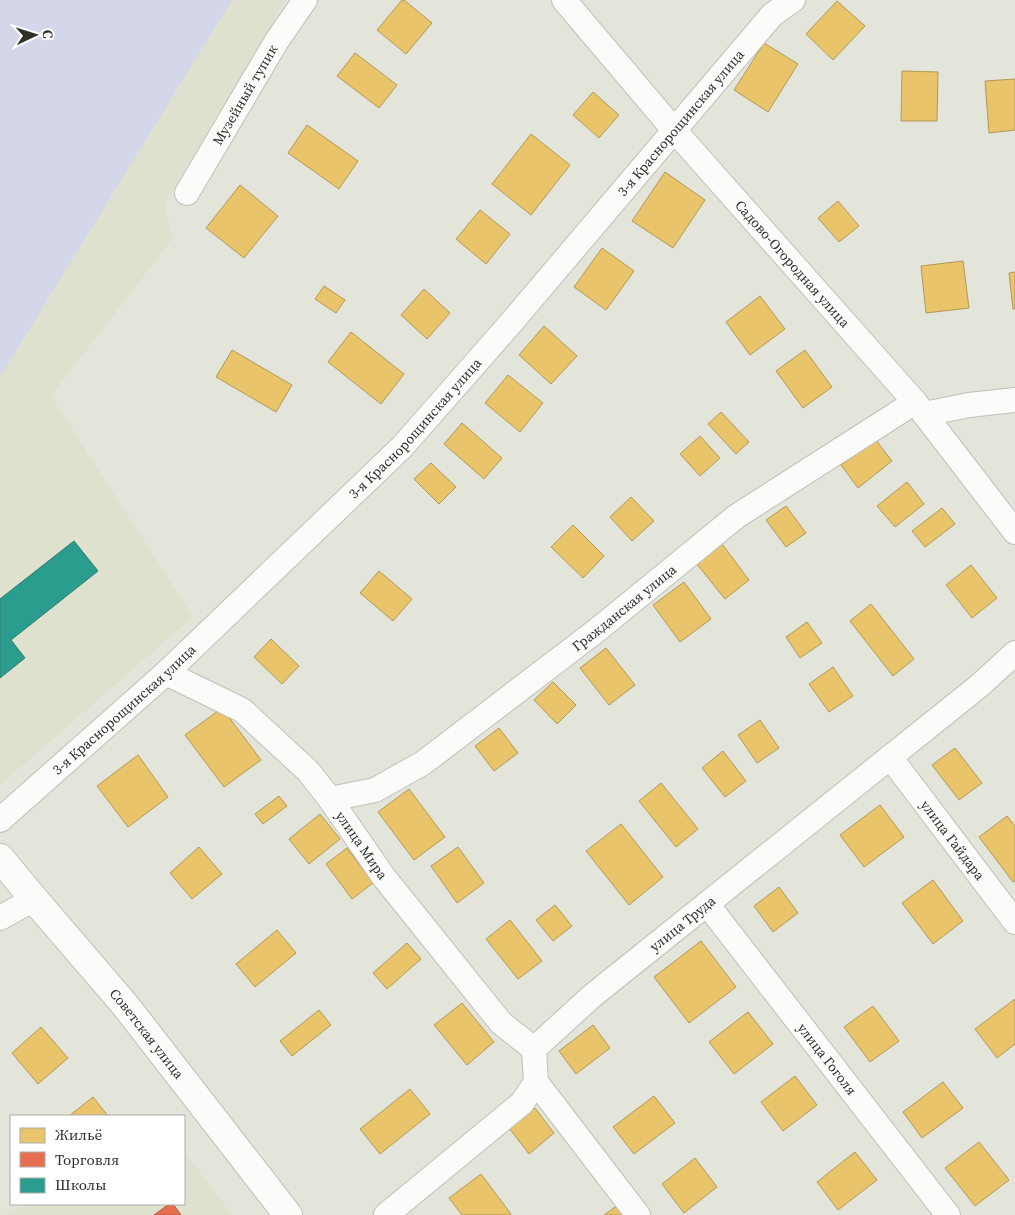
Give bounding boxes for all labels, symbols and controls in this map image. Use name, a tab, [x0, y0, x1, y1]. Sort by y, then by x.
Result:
north arrow	[10, 10, 60, 60]
text: С	[38, 29, 58, 39]
street label: Музейный тупик	[207, 41, 282, 149]
street label: 3-я Краснорощинская улица	[613, 44, 749, 200]
street label: Садово-Огородная улица	[730, 196, 855, 333]
street label: 3-я Краснорощинская улица	[344, 353, 486, 503]
street label: Гражданская улица	[568, 559, 681, 656]
street label: 3-я Краснорощинская улица	[48, 639, 201, 779]
street label: улица Гайдара	[916, 796, 990, 885]
street label: улица Мира	[331, 807, 393, 884]
street label: улица Труда	[645, 890, 720, 956]
street label: Советская улица	[105, 984, 189, 1084]
street label: улица Гоголя	[793, 1019, 861, 1099]
legend	[10, 1115, 185, 1205]
text: Жильё	[55, 1124, 103, 1145]
text: Торговля	[55, 1149, 119, 1170]
text: Школы	[55, 1174, 106, 1195]

